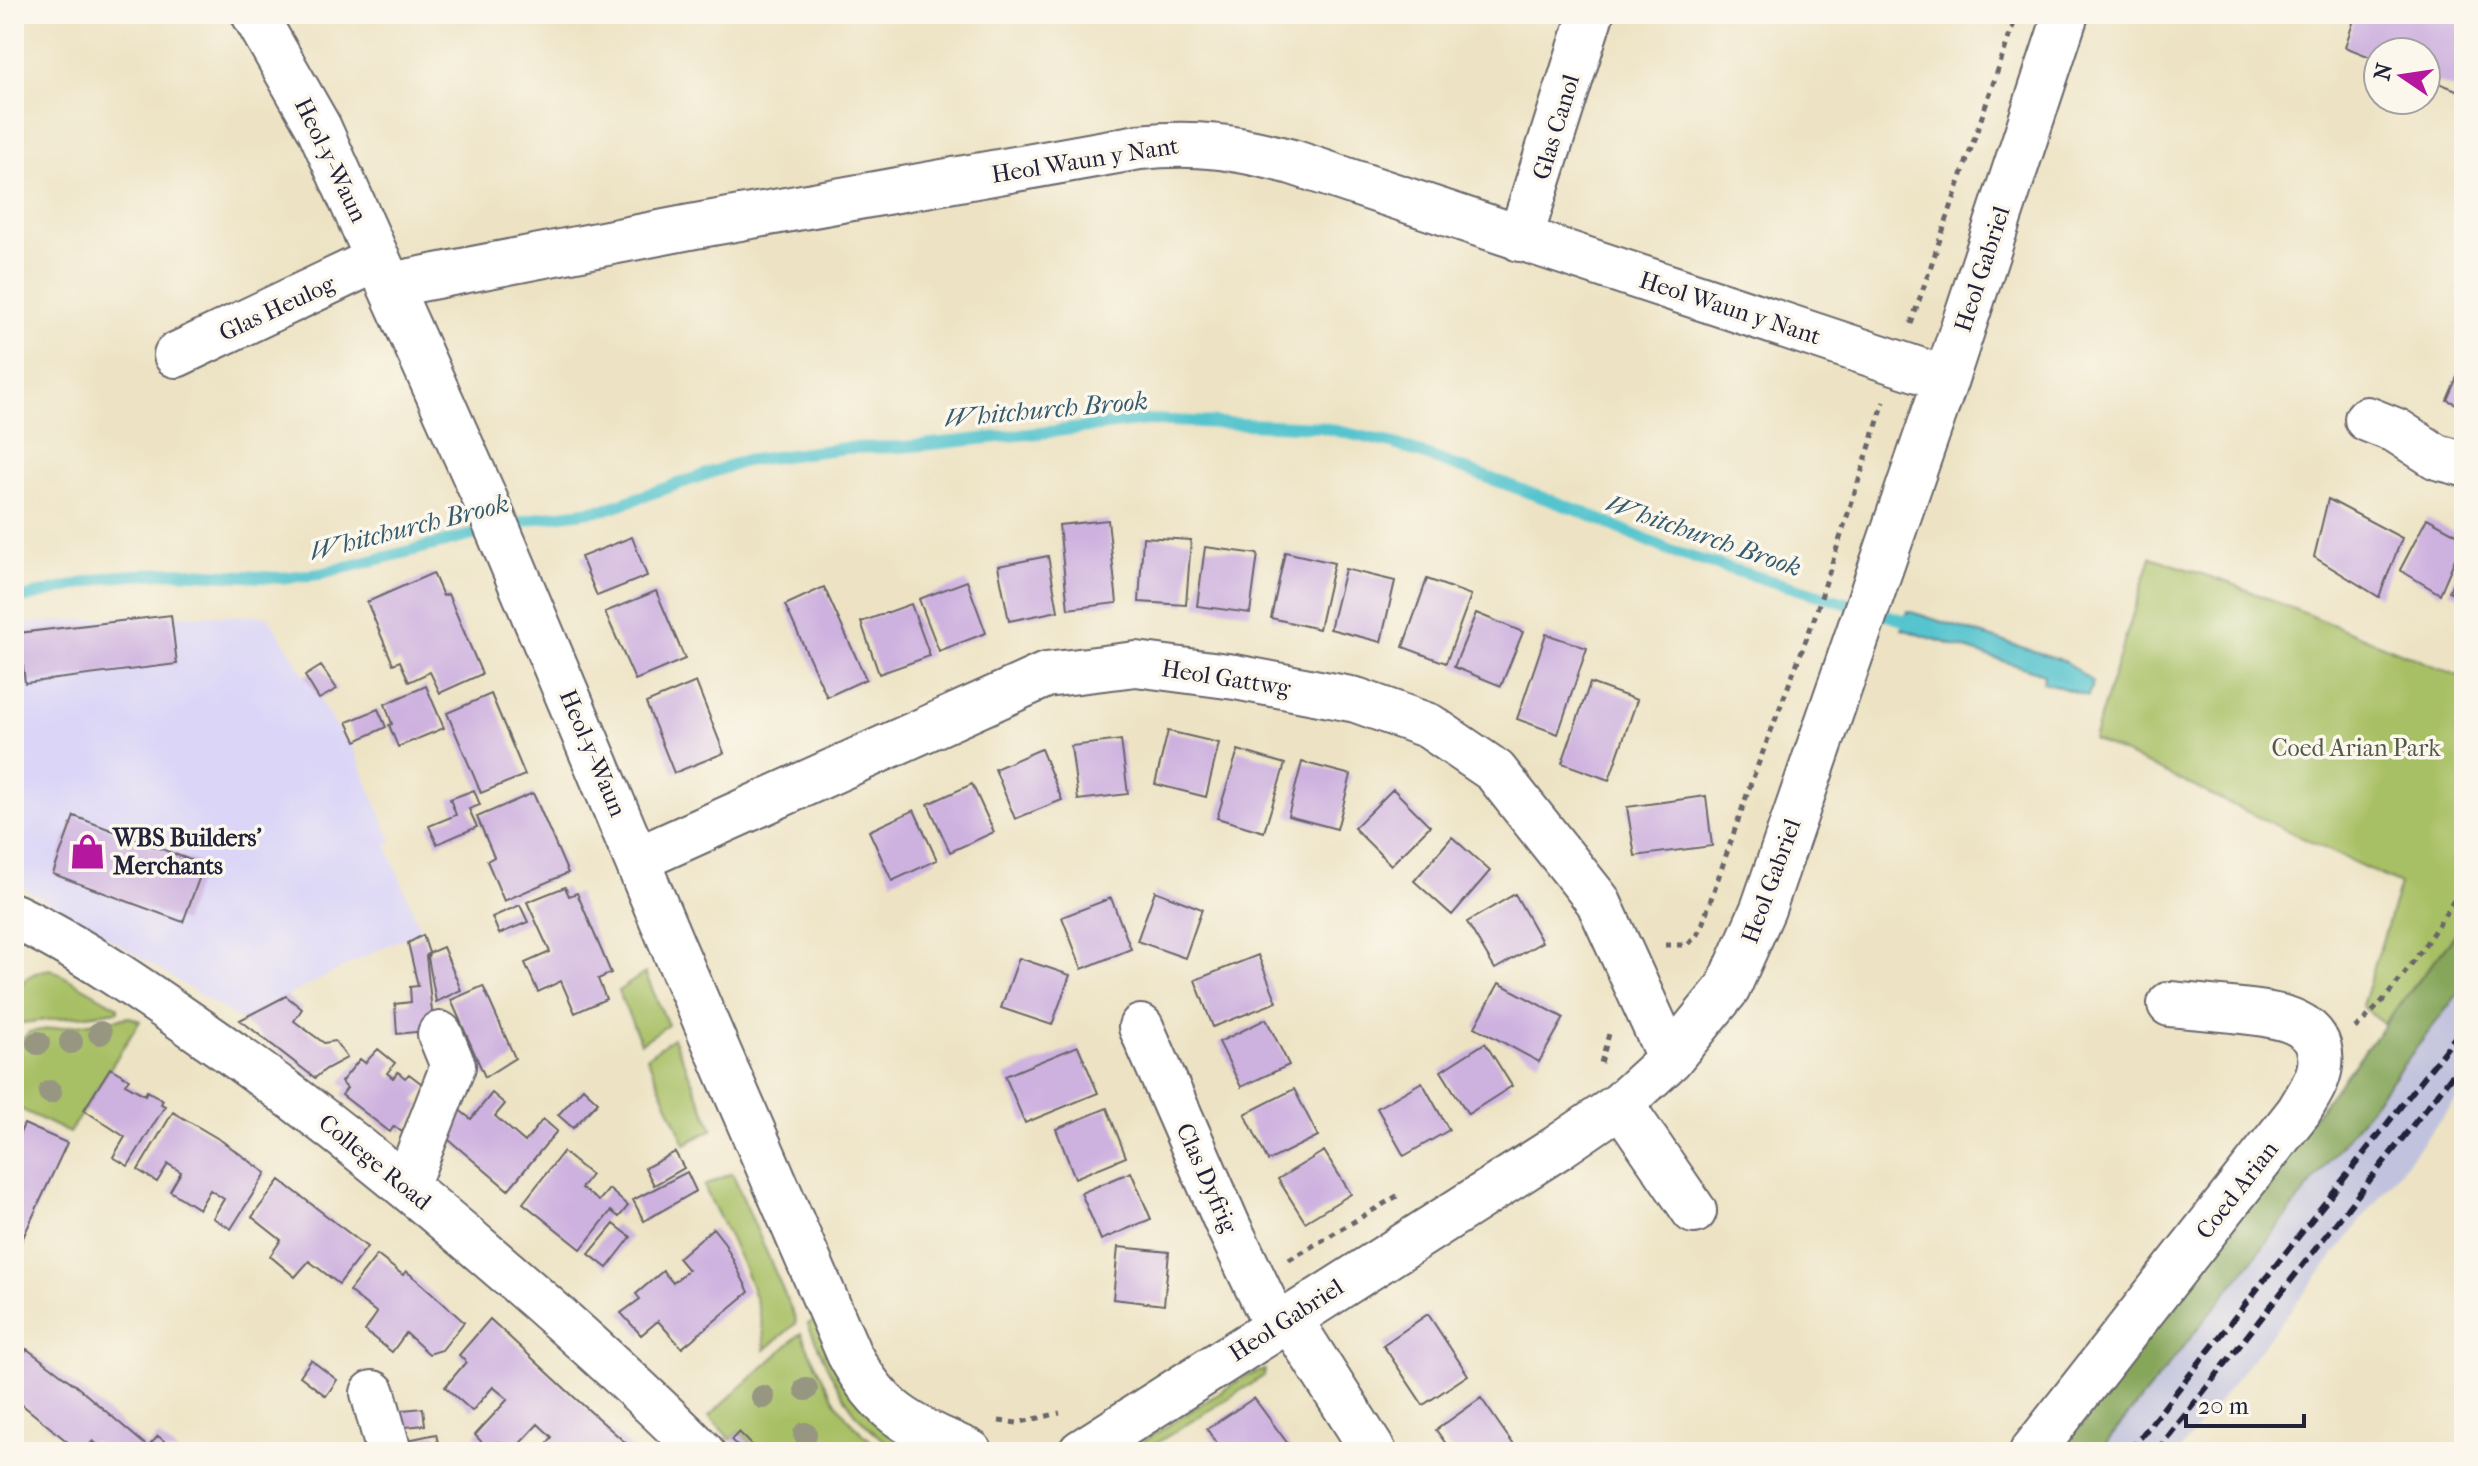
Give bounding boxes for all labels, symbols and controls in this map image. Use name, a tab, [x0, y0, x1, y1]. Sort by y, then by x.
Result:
north arrow	[2362, 36, 2442, 116]
text: N	[2369, 60, 2398, 83]
street label: Glas Canol	[1527, 71, 1585, 183]
street label: Heol-y-Waun	[289, 93, 373, 227]
street label: Heol Waun y Nant	[989, 131, 1181, 189]
street label: Heol Gabriel	[1949, 202, 2016, 335]
street label: Heol Waun y Nant	[1636, 265, 1825, 351]
street label: Glas Heulog	[215, 269, 340, 347]
water label: Whitchurch Brook	[943, 385, 1149, 434]
water label: Whitchurch Brook	[306, 488, 512, 567]
water label: Whitchurch Brook	[1602, 488, 1806, 583]
street label: Heol Gattwg	[1160, 654, 1294, 702]
street label: Heol-y-Waun	[554, 685, 632, 821]
park label: Coed Arian Park	[2271, 734, 2441, 762]
street label: Heol Gabriel	[1736, 815, 1807, 947]
place label: WBS Builders' Merchants	[112, 824, 262, 880]
shop icon: WBS Builders' Merchants	[68, 833, 106, 871]
street label: College Road	[313, 1108, 438, 1216]
street label: Clas Dyfrig	[1170, 1119, 1244, 1238]
street label: Coed Arian	[2190, 1136, 2284, 1244]
street label: Heol Gabriel	[1224, 1273, 1349, 1367]
scale bar	[2186, 1378, 2304, 1428]
text: 20 m	[2198, 1392, 2249, 1420]

